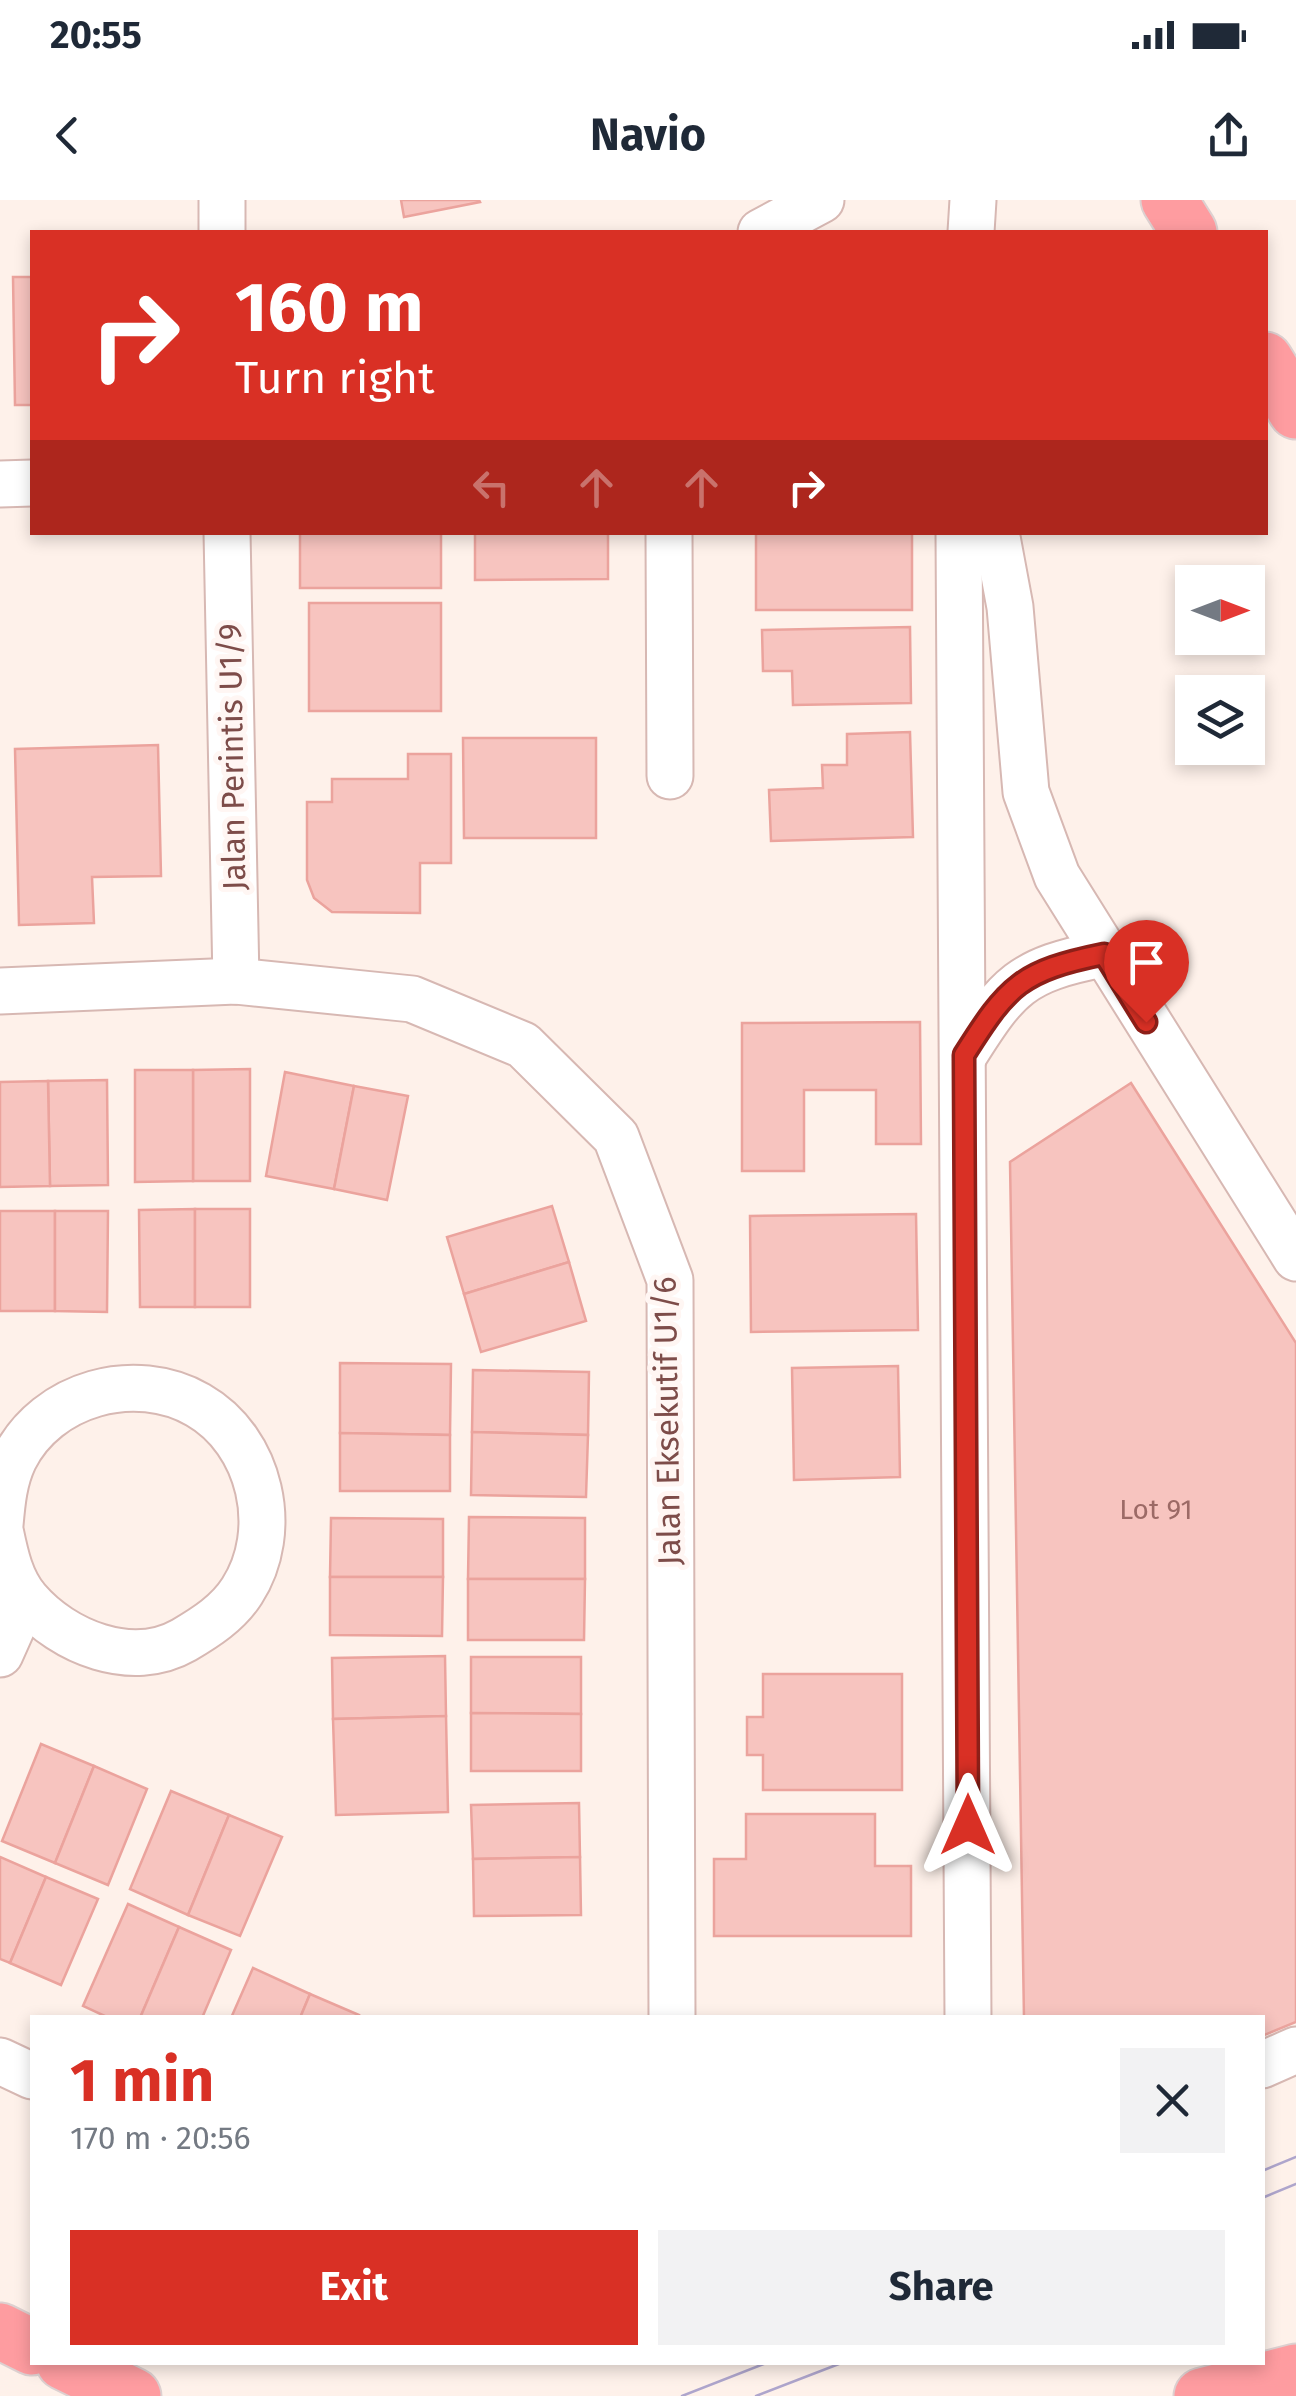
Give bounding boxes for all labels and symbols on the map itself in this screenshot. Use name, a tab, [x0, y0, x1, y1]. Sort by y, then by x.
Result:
north arrow	[1175, 565, 1265, 655]
street label: Jalan Perintis U1/9	[211, 623, 253, 891]
pin	[1104, 920, 1189, 1023]
street label: Jalan Eksekutif U1/6	[645, 1276, 689, 1566]
house number: Lot 91	[1119, 1493, 1193, 1526]
position arrow	[916, 1773, 1020, 1877]

